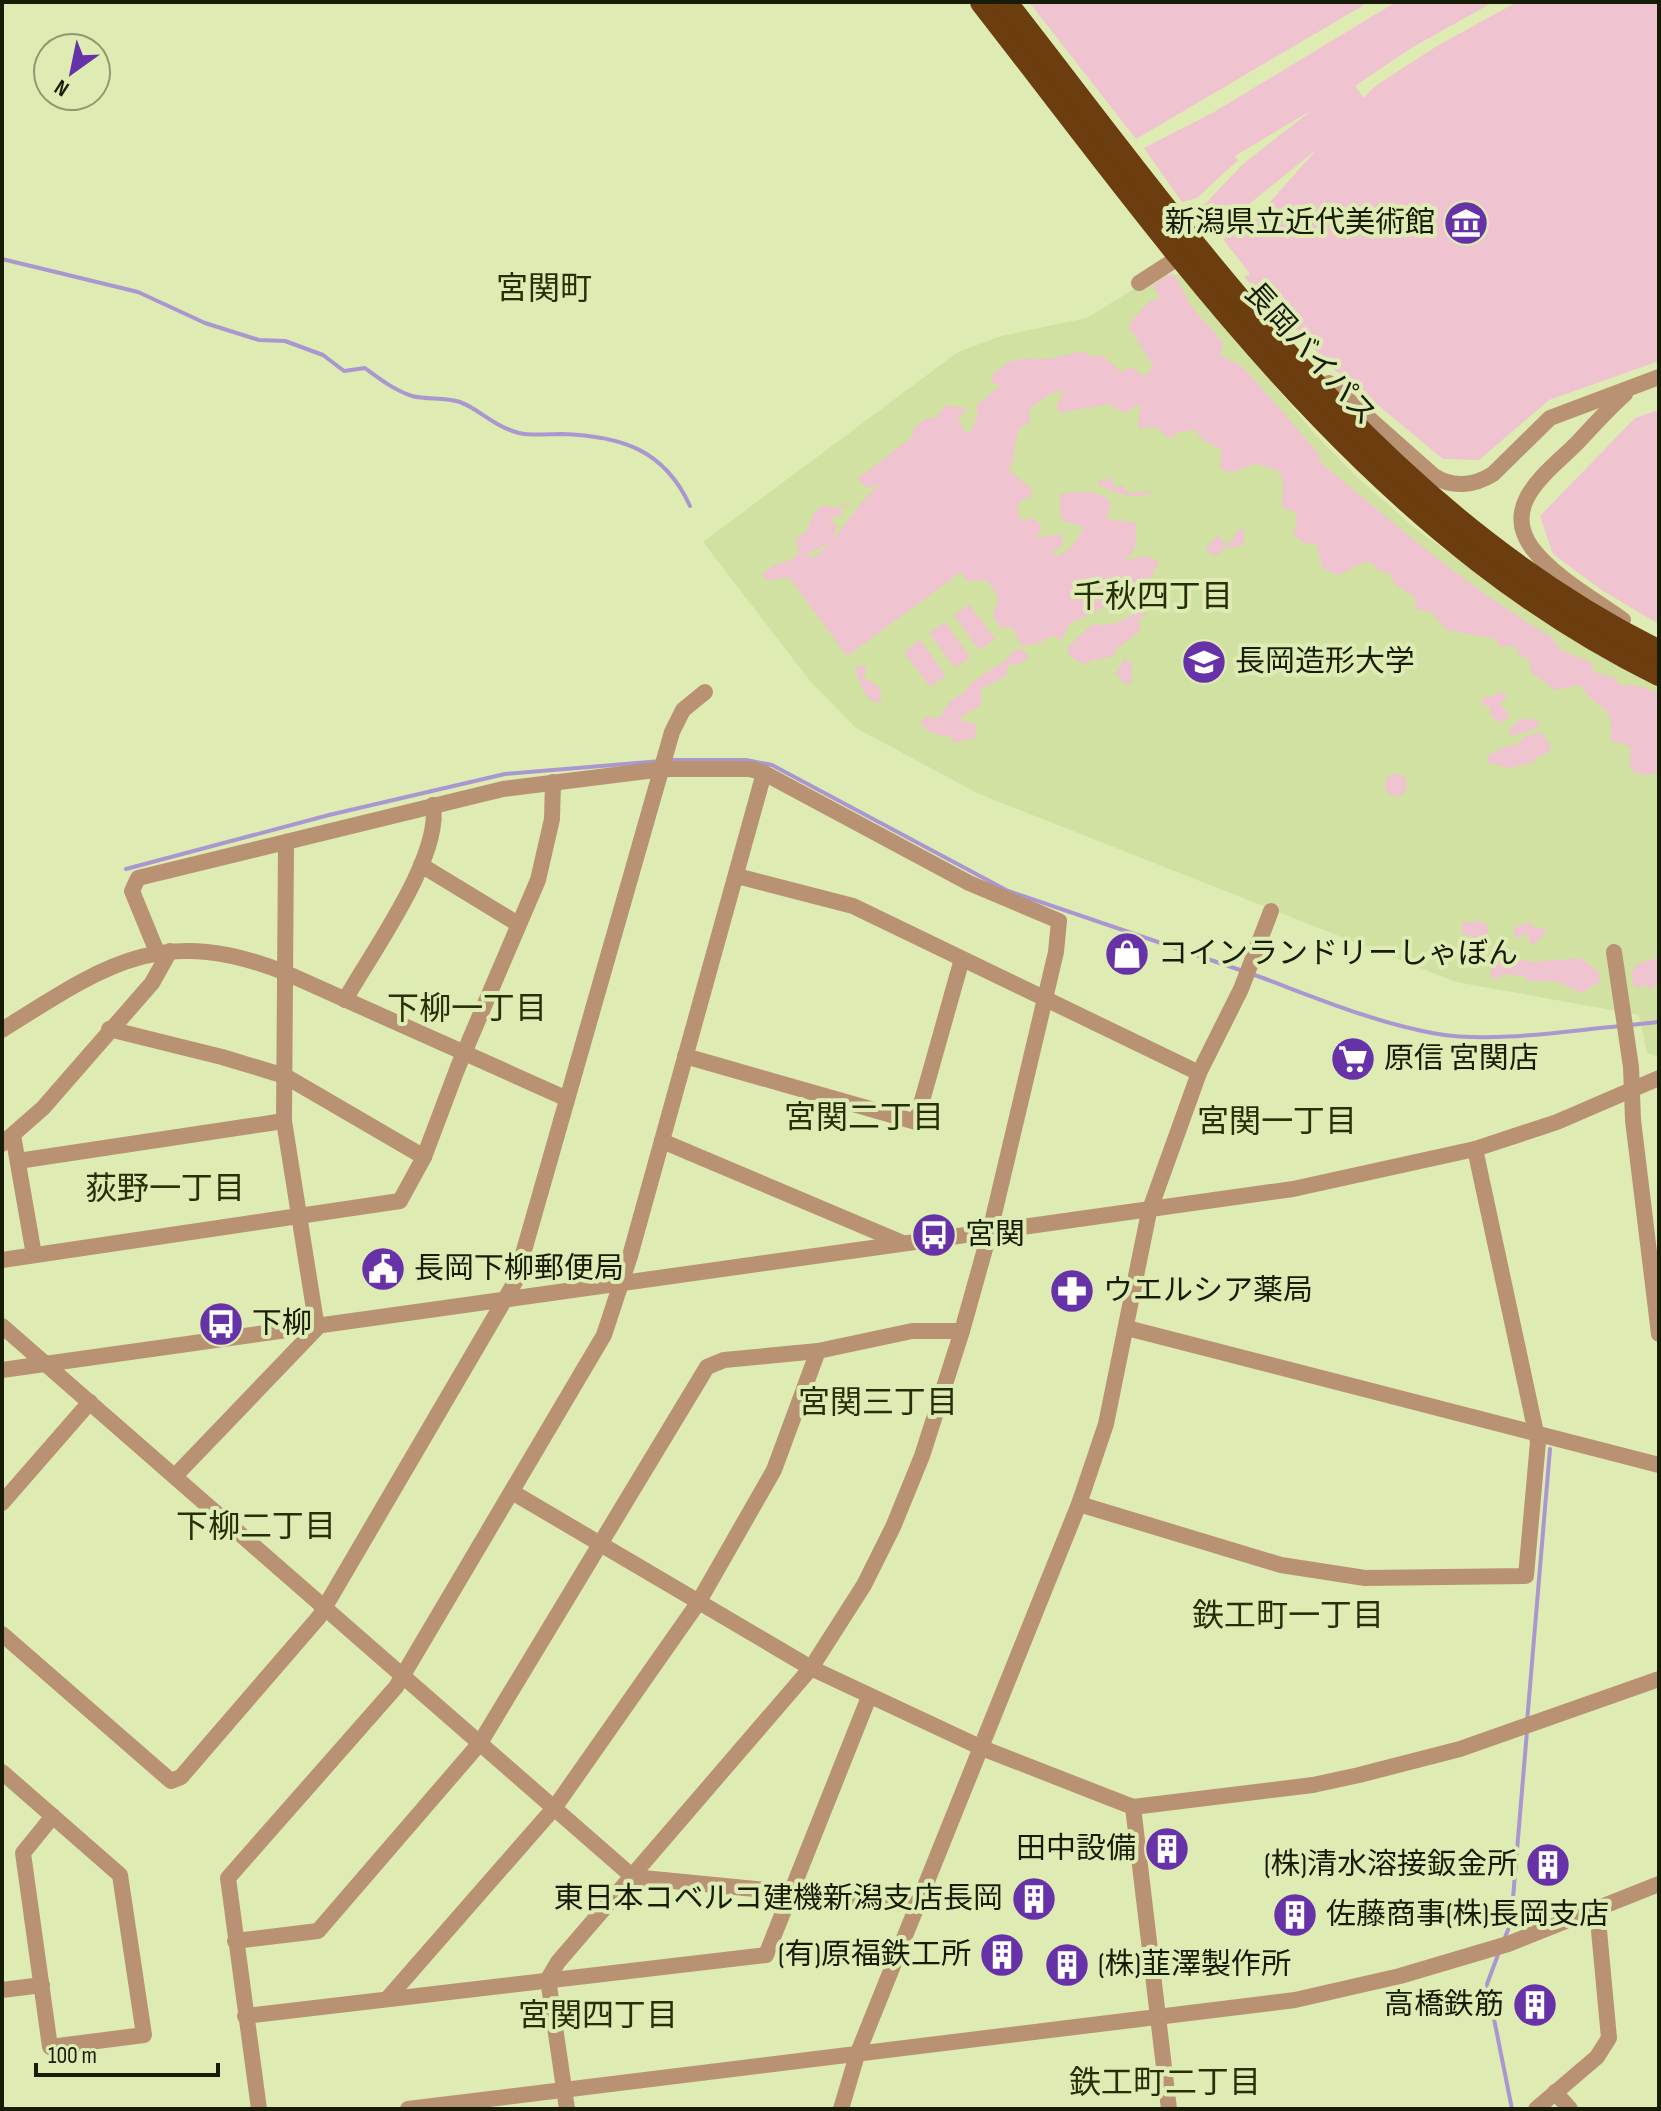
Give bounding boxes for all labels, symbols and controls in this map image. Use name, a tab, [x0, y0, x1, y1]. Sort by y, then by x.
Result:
north arrow	[32, 32, 112, 112]
text: N	[50, 73, 74, 102]
museum icon: 新潟県立近代美術館	[1442, 199, 1490, 247]
place label: 新潟県立近代美術館	[1165, 205, 1435, 241]
district label: 宮関町	[496, 270, 592, 309]
street label: 長岡バイパス	[1237, 275, 1383, 433]
district label: 千秋四丁目	[1073, 578, 1233, 617]
school or university icon: 長岡造形大学	[1180, 638, 1228, 686]
place label: 長岡造形大学	[1235, 644, 1415, 680]
shop icon: コインランドリーしゃぼん	[1103, 930, 1151, 978]
place label: コインランドリーしゃぼん	[1158, 936, 1518, 972]
district label: 下柳一丁目	[387, 990, 547, 1029]
supermarket icon: 原信 宮関店	[1329, 1035, 1377, 1083]
place label: 原信 宮関店	[1384, 1041, 1539, 1077]
district label: 宮関二丁目	[784, 1099, 944, 1138]
district label: 宮関一丁目	[1197, 1103, 1357, 1142]
district label: 荻野一丁目	[85, 1170, 245, 1209]
bus stop icon: 宮関	[910, 1211, 958, 1259]
place label: 宮関	[965, 1217, 1025, 1253]
public building icon: 長岡下柳郵便局	[359, 1245, 407, 1293]
place label: 長岡下柳郵便局	[414, 1251, 624, 1287]
pharmacy icon: ウエルシア薬局	[1048, 1267, 1096, 1315]
place label: ウエルシア薬局	[1103, 1273, 1313, 1309]
bus stop icon: 下柳	[197, 1300, 245, 1348]
place label: 下柳	[252, 1306, 312, 1342]
district label: 宮関三丁目	[798, 1384, 958, 1423]
district label: 下柳二丁目	[176, 1508, 336, 1547]
district label: 鉄工町一丁目	[1192, 1597, 1384, 1636]
building icon: 田中設備	[1143, 1825, 1191, 1873]
place label: 田中設備	[1016, 1831, 1136, 1867]
building icon: (株)清水溶接鈑金所	[1524, 1841, 1572, 1889]
place label: (株)清水溶接鈑金所	[1264, 1847, 1517, 1883]
building icon: 東日本コベルコ建機新潟支店長岡	[1010, 1875, 1058, 1923]
place label: 東日本コベルコ建機新潟支店長岡	[554, 1881, 1003, 1917]
building icon: 佐藤商事(株)長岡支店	[1271, 1891, 1319, 1939]
place label: 佐藤商事(株)長岡支店	[1326, 1897, 1609, 1933]
building icon: (有)原福鉄工所	[978, 1931, 1026, 1979]
place label: (有)原福鉄工所	[778, 1937, 971, 1973]
building icon: (株)韮澤製作所	[1043, 1941, 1091, 1989]
place label: (株)韮澤製作所	[1098, 1947, 1291, 1983]
building icon: 高橋鉄筋	[1511, 1981, 1559, 2029]
place label: 高橋鉄筋	[1384, 1987, 1504, 2023]
district label: 宮関四丁目	[518, 1997, 678, 2036]
scale bar	[36, 2027, 218, 2077]
text: 100 m	[48, 2041, 97, 2070]
district label: 鉄工町二丁目	[1069, 2064, 1261, 2103]

